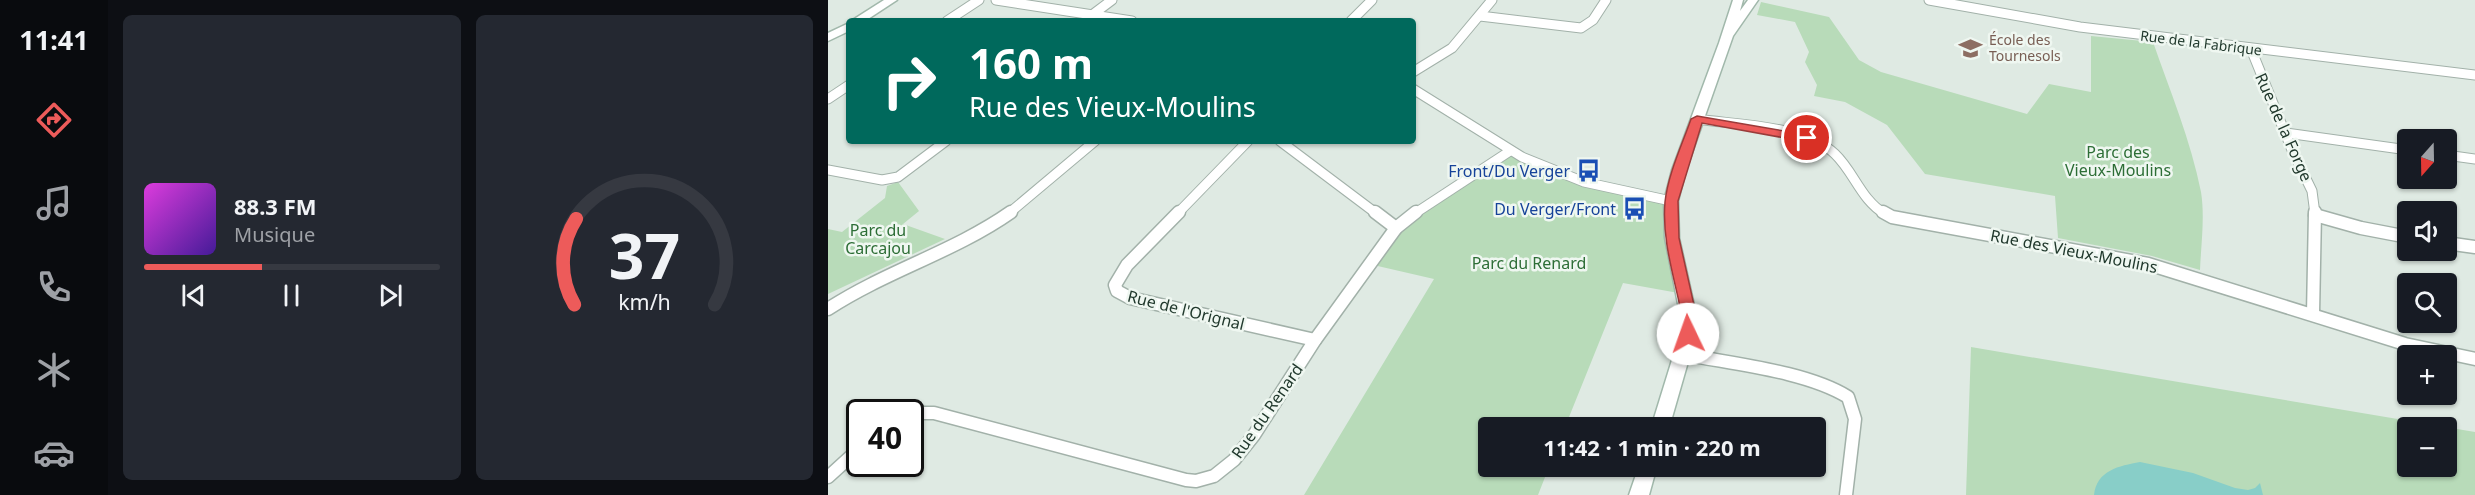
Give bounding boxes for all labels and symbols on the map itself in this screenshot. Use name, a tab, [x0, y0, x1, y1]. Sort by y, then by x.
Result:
street label: Rue de la Fabrique	[2139, 26, 2263, 59]
place label: École des Tournesols	[1989, 30, 2061, 65]
school or university icon: École des Tournesols	[1958, 35, 1984, 61]
street label: Rue de la Forge	[2250, 69, 2318, 185]
pin	[1781, 112, 1832, 163]
north arrow	[2397, 129, 2457, 189]
park label: Parc des Vieux-Moulins	[2065, 141, 2171, 181]
bus stop icon: Front/Du Verger	[1575, 158, 1601, 184]
place label: Front/Du Verger	[1448, 160, 1570, 182]
bus stop icon: Du Verger/Front	[1621, 196, 1647, 222]
place label: Du Verger/Front	[1494, 198, 1616, 220]
park label: Parc du Carcajou	[845, 219, 911, 259]
street label: Rue des Vieux-Moulins	[1989, 224, 2159, 278]
park label: Parc du Renard	[1472, 252, 1586, 274]
street label: Rue de l'Orignal	[1125, 285, 1247, 335]
position arrow	[1656, 302, 1720, 366]
street label: Rue du Renard	[1226, 359, 1308, 463]
speed limit sign: 40	[846, 399, 924, 477]

